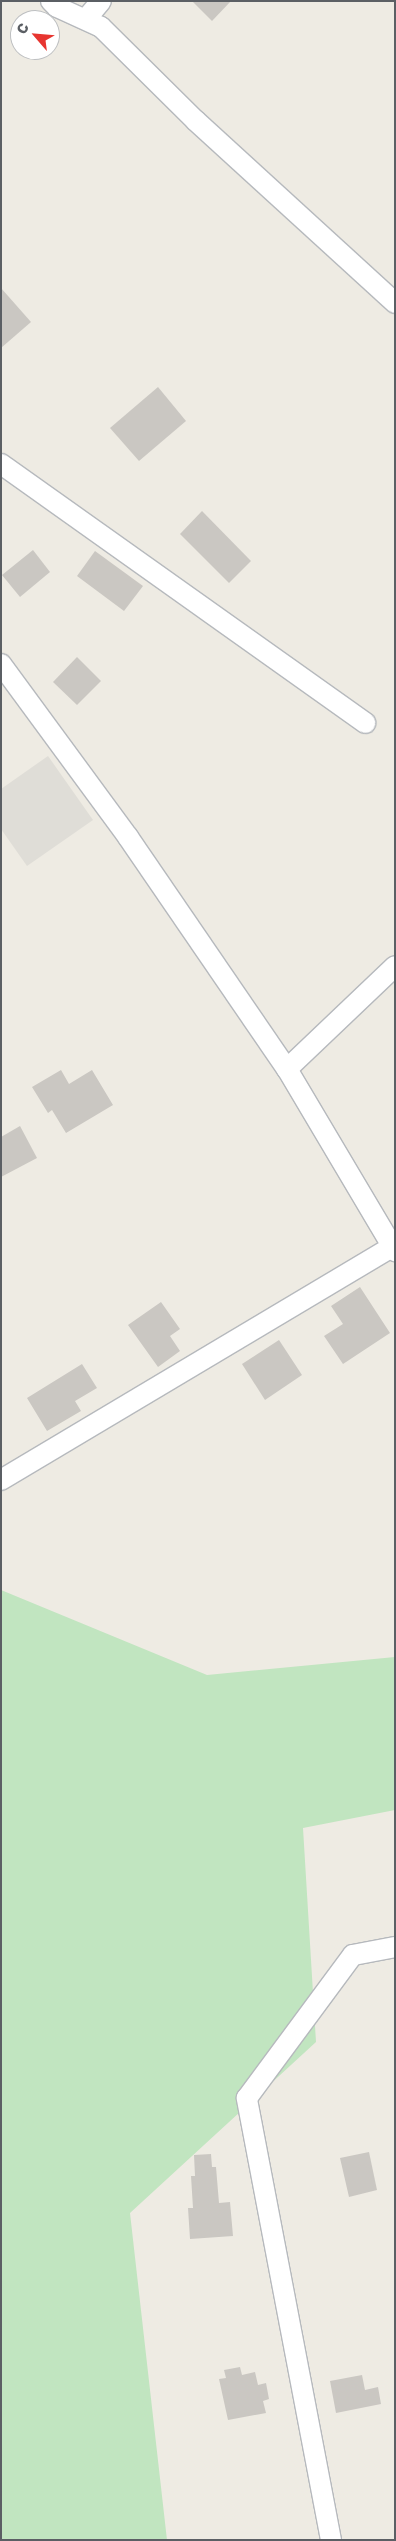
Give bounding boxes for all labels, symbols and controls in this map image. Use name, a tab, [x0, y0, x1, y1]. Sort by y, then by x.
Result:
north arrow	[10, 10, 60, 60]
text: С	[12, 20, 32, 37]

